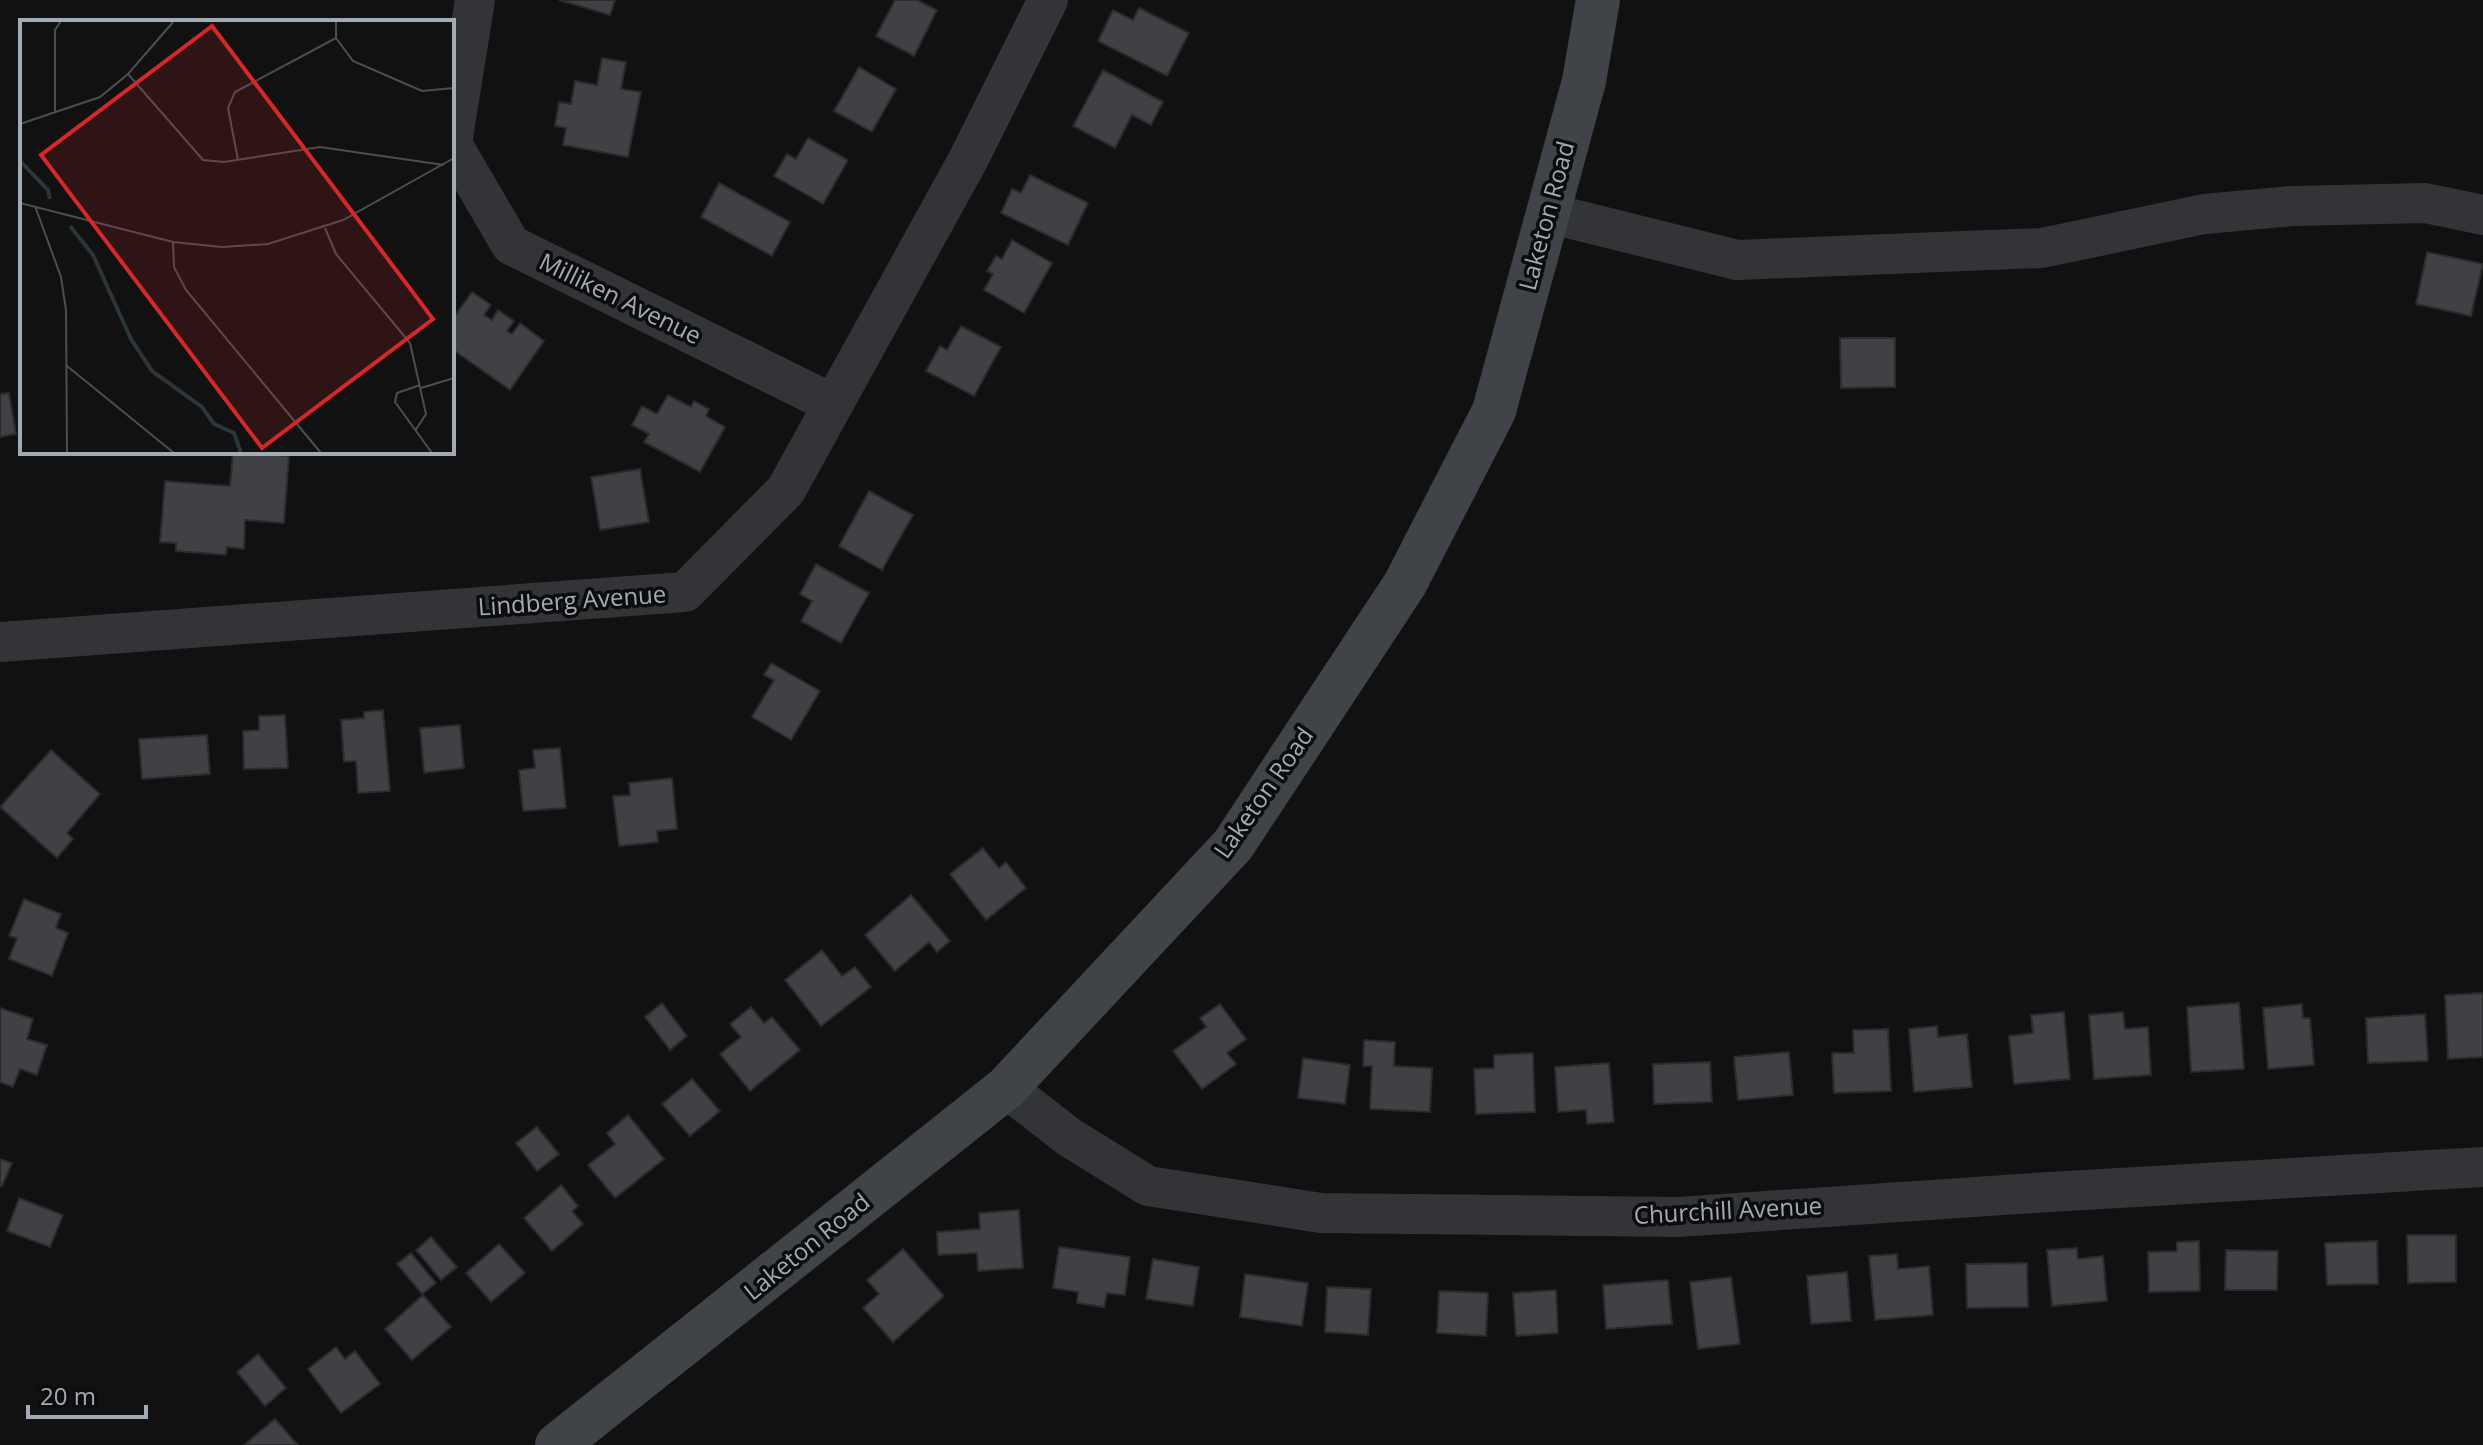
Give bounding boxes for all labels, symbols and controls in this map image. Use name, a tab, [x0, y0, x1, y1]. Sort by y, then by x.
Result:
inset map	[20, 20, 454, 454]
street label: Laketon Road	[1510, 137, 1581, 294]
street label: Milliken Avenue	[534, 244, 707, 351]
street label: Lindberg Avenue	[477, 576, 667, 623]
street label: Laketon Road	[1205, 720, 1320, 864]
street label: Laketon Road	[736, 1185, 876, 1307]
street label: Churchill Avenue	[1633, 1188, 1823, 1231]
scale bar	[28, 1369, 146, 1419]
text: 20 m	[40, 1379, 96, 1412]

